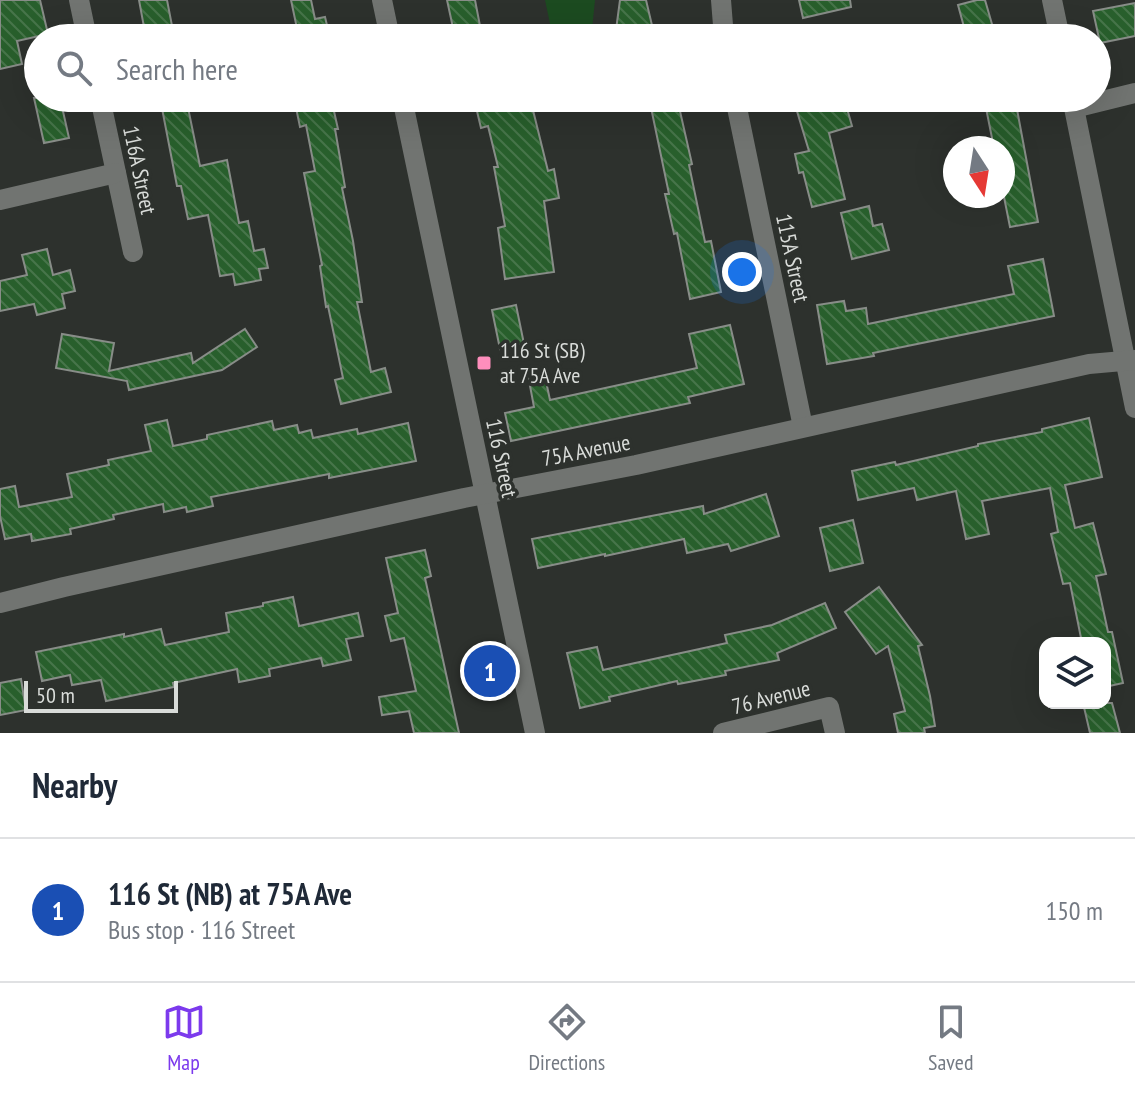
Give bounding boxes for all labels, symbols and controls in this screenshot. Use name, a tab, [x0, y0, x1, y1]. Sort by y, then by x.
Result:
search box	[24, 24, 1111, 112]
icon: search	[52, 46, 96, 90]
text: Search here	[116, 49, 238, 88]
street label: 116A Street	[117, 123, 163, 217]
north arrow	[943, 136, 1015, 208]
street label: 115A Street	[770, 211, 816, 305]
your location	[722, 252, 762, 292]
place label: 116 St (SB) at 75A Ave	[500, 336, 585, 389]
marker: 116 St (SB) at 75A Ave	[475, 354, 493, 372]
street label: 116 Street	[480, 416, 524, 500]
street label: 75A Avenue	[540, 428, 632, 472]
map controls	[1039, 637, 1111, 709]
button: layers	[1039, 637, 1111, 709]
pin: 1	[464, 641, 516, 701]
street label: 76 Avenue	[729, 674, 813, 720]
scale bar	[24, 677, 178, 713]
text: 50 m	[36, 681, 75, 709]
text: Nearby	[32, 763, 117, 807]
text: 116 St (NB) at 75A Ave	[108, 874, 352, 913]
text: 1	[52, 894, 64, 927]
text: 150 m	[1045, 894, 1103, 927]
text: Bus stop · 116 Street	[108, 913, 295, 946]
tab: Map	[162, 1000, 206, 1076]
tab: Directions	[529, 1000, 605, 1076]
tab: Saved	[928, 1000, 973, 1076]

